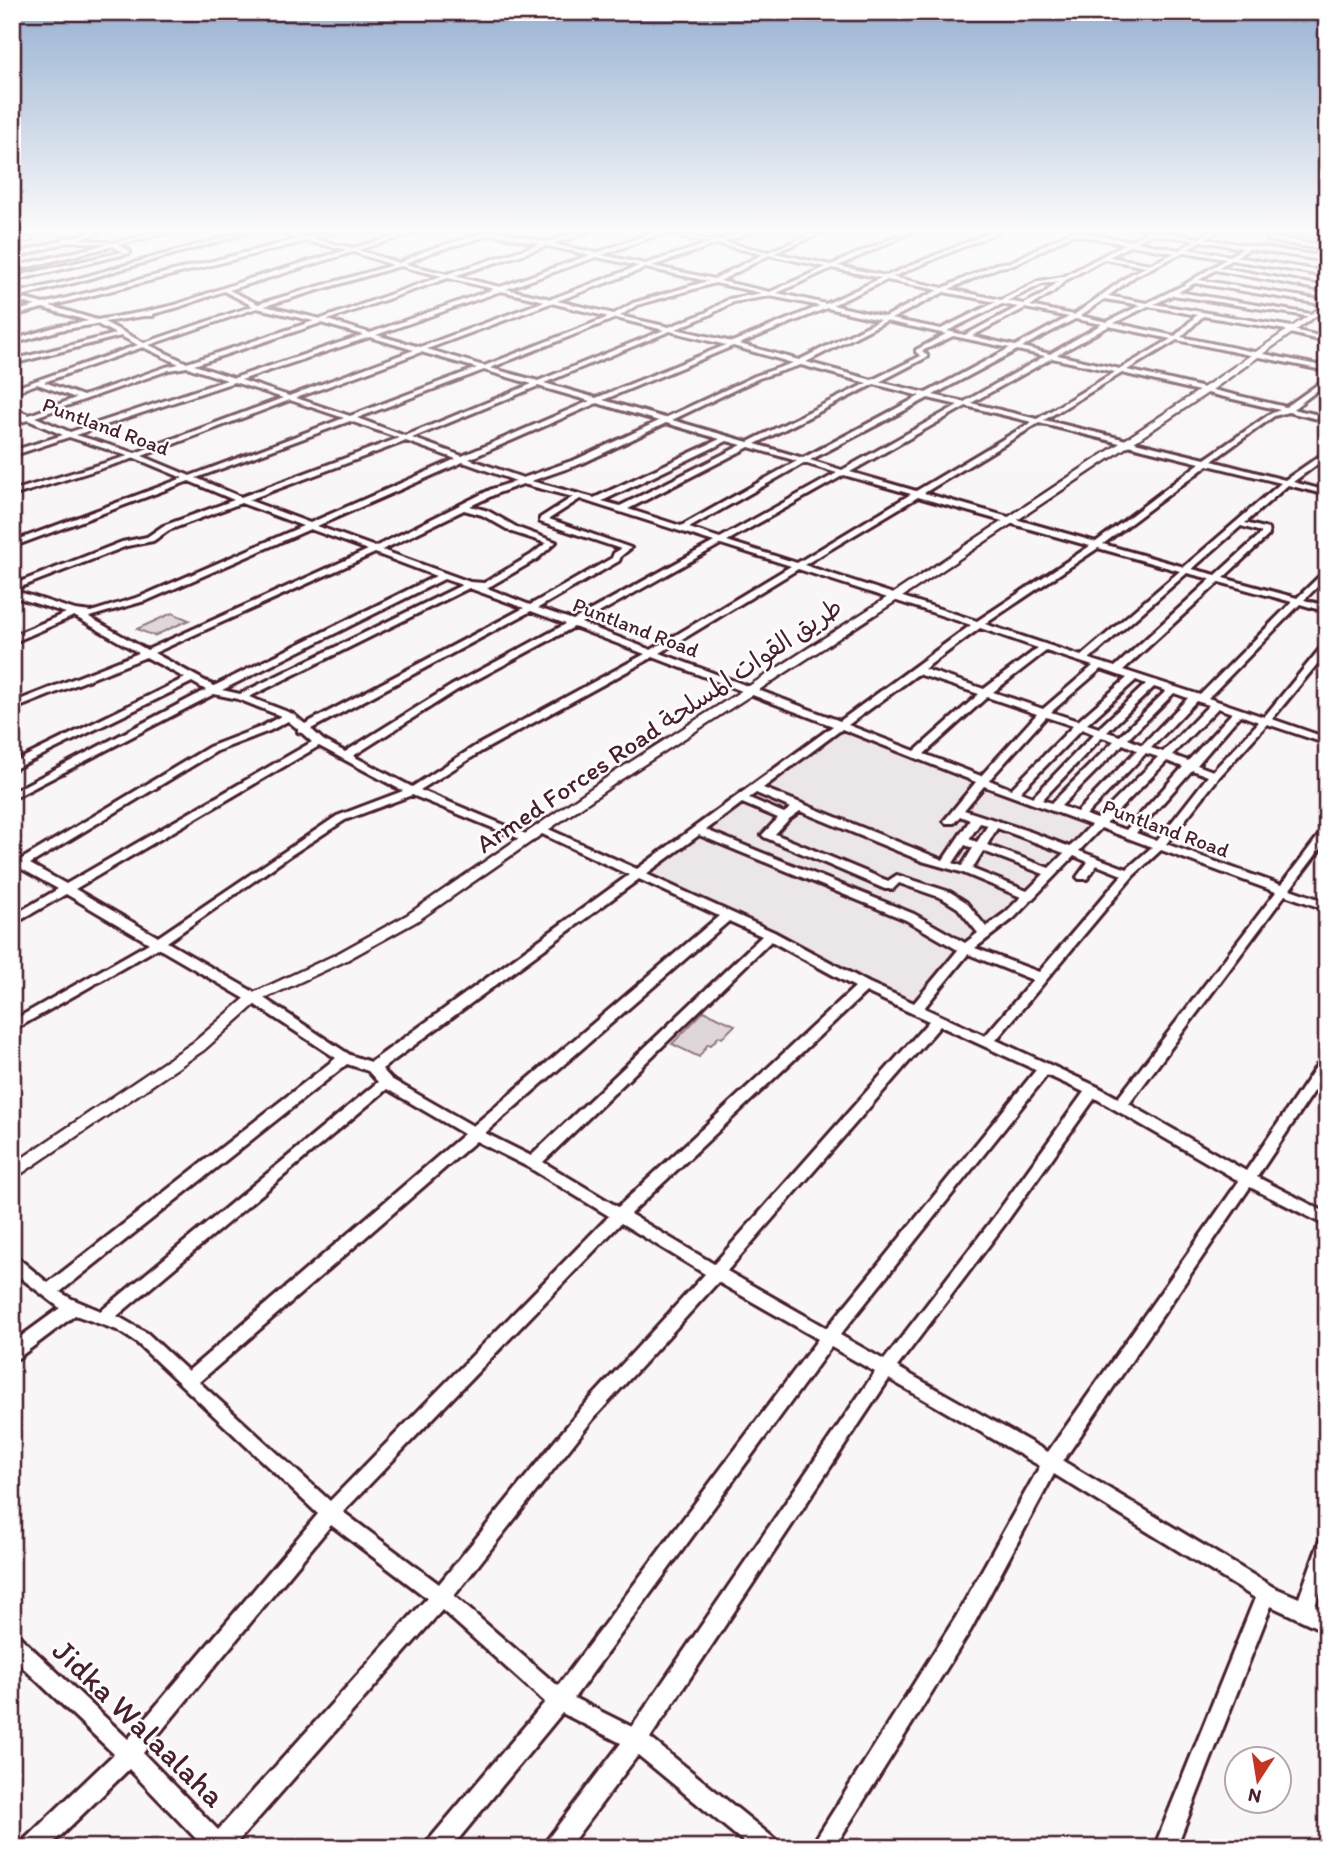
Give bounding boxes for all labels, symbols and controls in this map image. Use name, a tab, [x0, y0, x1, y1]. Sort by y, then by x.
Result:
street label: Puntland Road	[39, 391, 173, 461]
street label: Armed Forces Road طريق القوات المسلحة	[470, 590, 849, 861]
street label: Puntland Road	[569, 591, 703, 663]
street label: Puntland Road	[1099, 793, 1233, 863]
street label: Jidka Walaalaha	[45, 1631, 233, 1815]
north arrow	[1224, 1744, 1294, 1814]
text: N	[1246, 1784, 1263, 1809]

